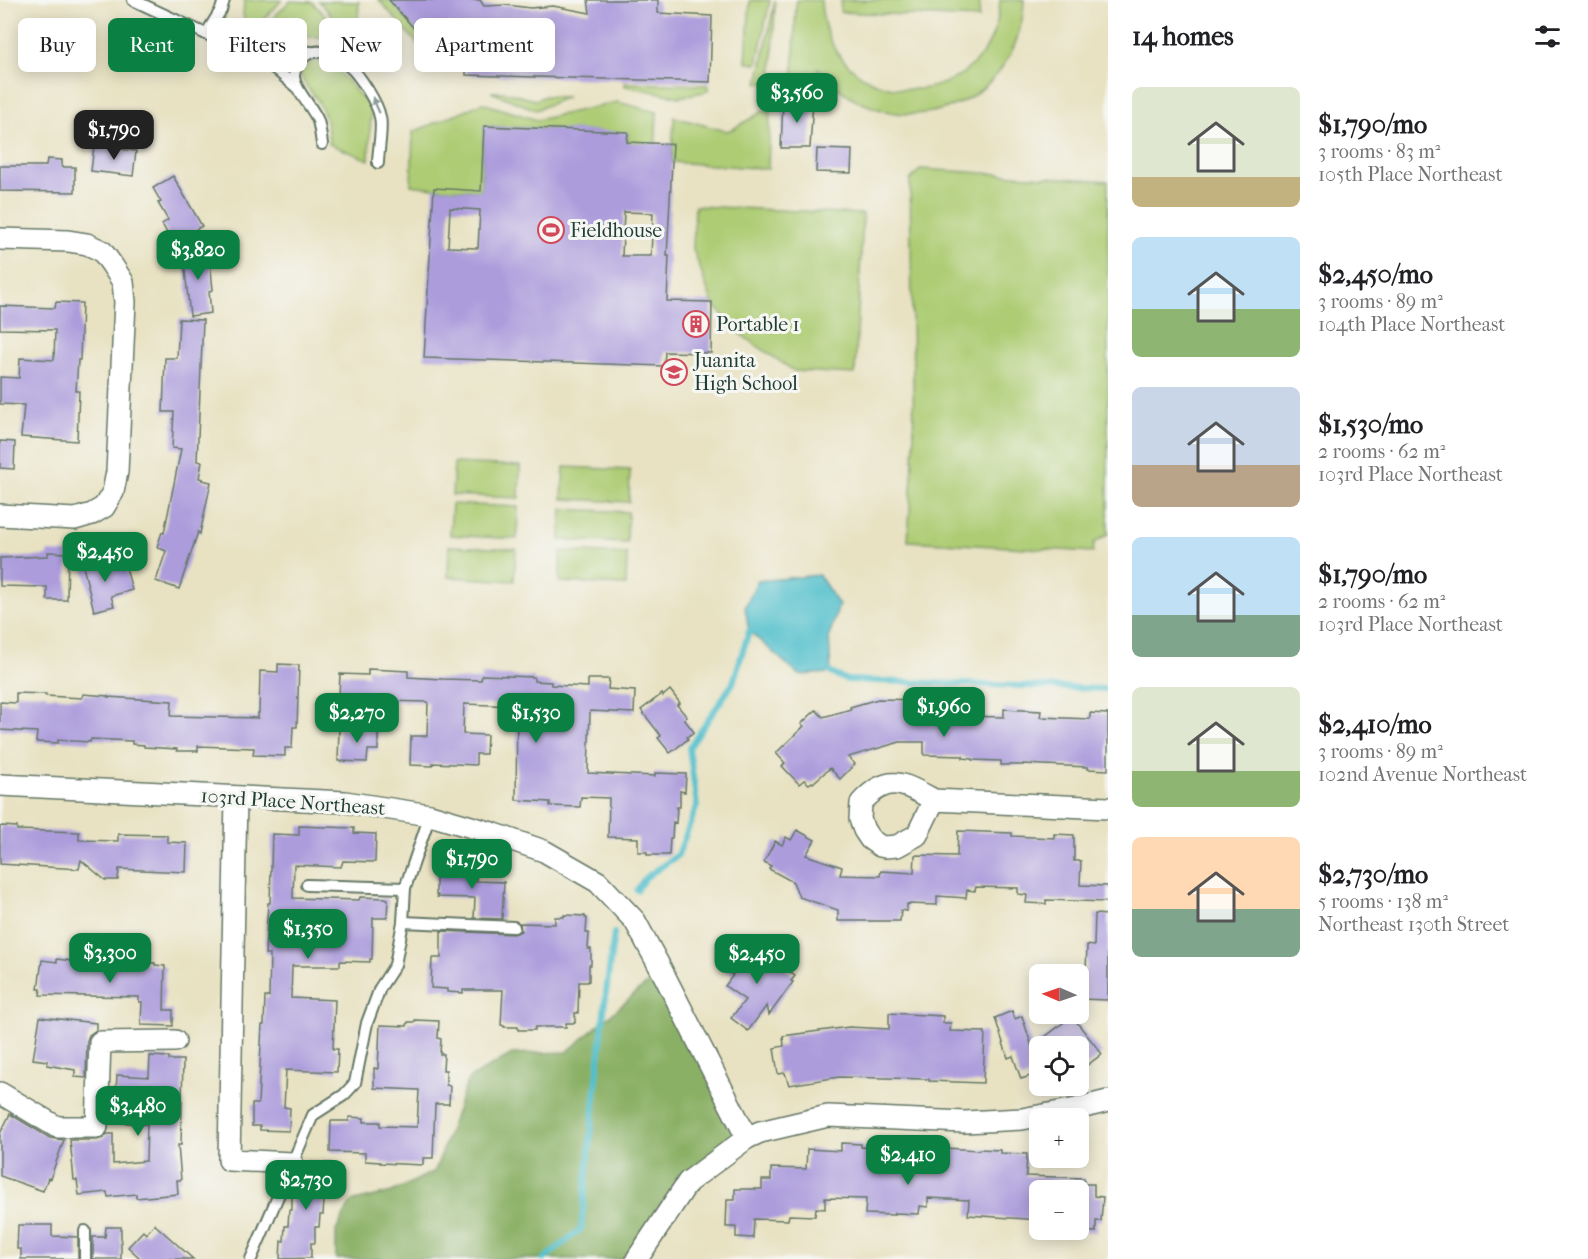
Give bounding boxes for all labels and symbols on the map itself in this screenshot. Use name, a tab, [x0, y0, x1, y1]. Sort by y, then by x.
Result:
pin: $3,560	[748, 73, 846, 124]
one-way arrow	[371, 97, 380, 114]
pin: $1,790	[65, 110, 163, 161]
sports icon: Fieldhouse	[536, 215, 566, 245]
place label: Fieldhouse	[570, 219, 662, 242]
pin: $3,820	[149, 230, 247, 281]
building icon: Portable 1	[681, 309, 711, 339]
place label: Portable 1	[716, 313, 800, 336]
place label: Juanita High School	[692, 349, 798, 395]
school or university icon: Juanita High School	[659, 357, 689, 387]
pin: $2,450	[56, 532, 154, 583]
pin: $1,960	[895, 687, 993, 738]
pin: $2,270	[308, 693, 406, 744]
pin: $1,530	[487, 693, 585, 744]
street label: 103rd Place Northeast	[200, 784, 386, 820]
pin: $1,790	[423, 839, 521, 890]
pin: $1,350	[259, 909, 357, 960]
pin: $3,300	[61, 933, 159, 984]
pin: $2,450	[708, 934, 806, 985]
north arrow	[1029, 964, 1089, 1024]
pin: $3,480	[89, 1086, 187, 1137]
pin: $2,410	[859, 1135, 957, 1186]
pin: $2,730	[257, 1160, 355, 1211]

